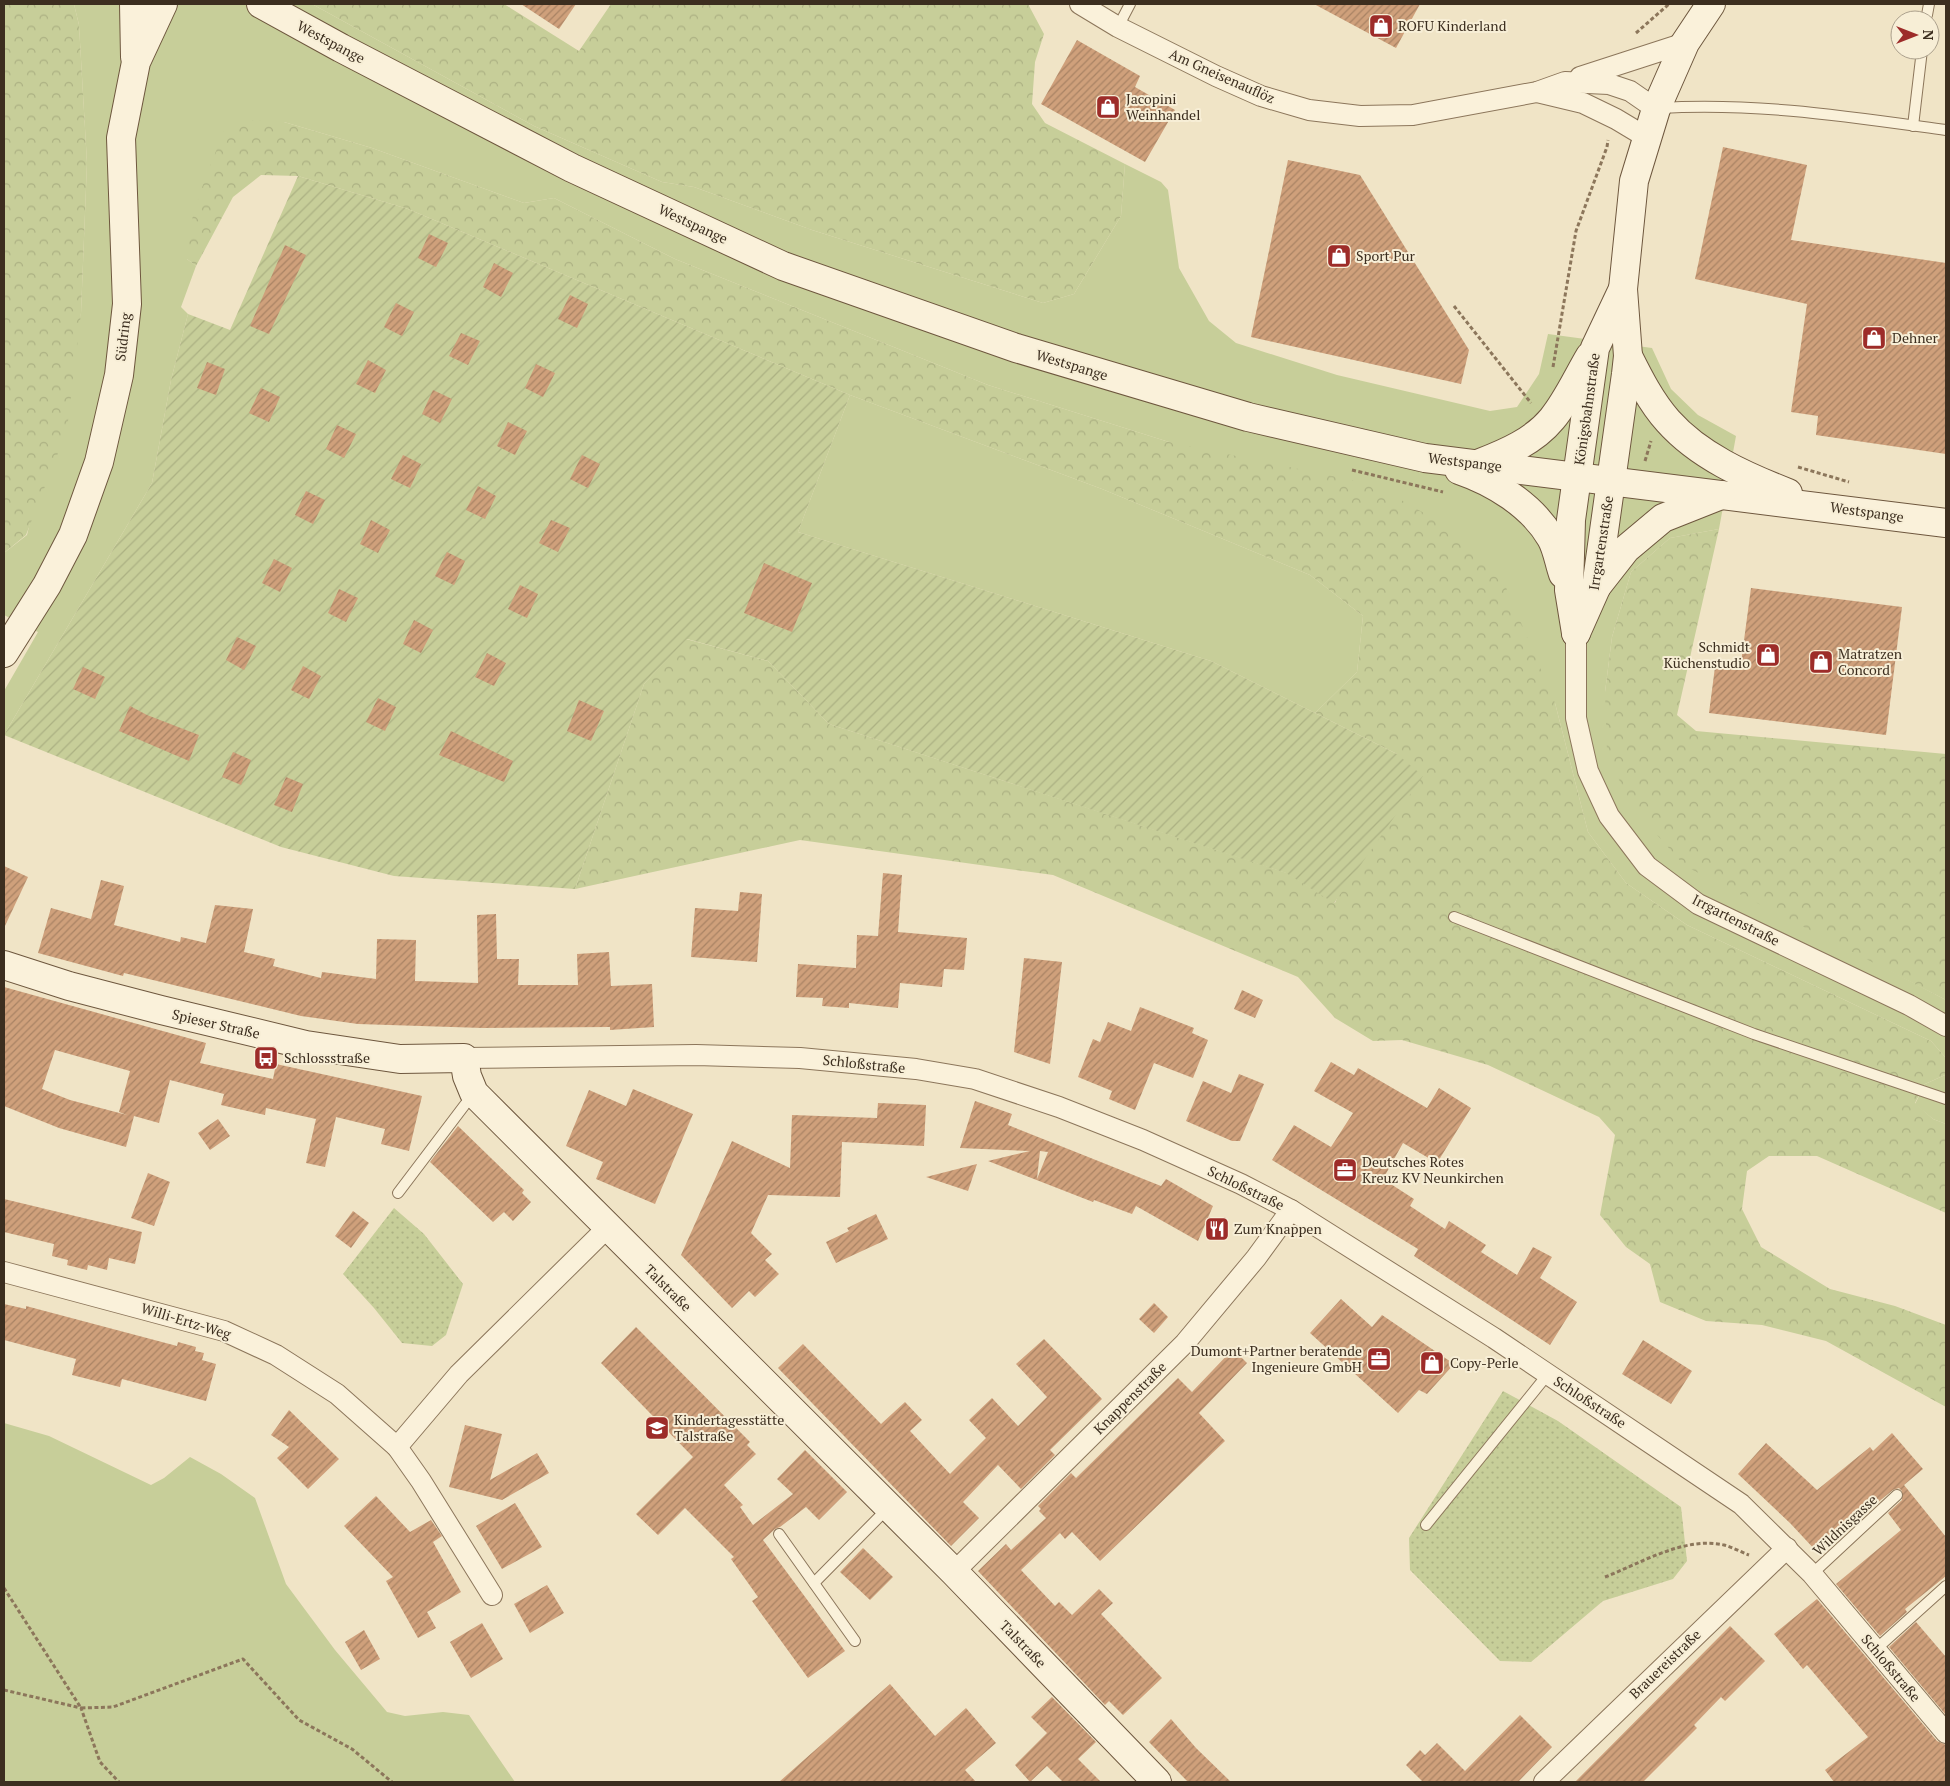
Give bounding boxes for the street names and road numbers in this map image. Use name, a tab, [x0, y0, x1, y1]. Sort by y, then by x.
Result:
street label: Westspange	[294, 16, 368, 67]
street label: Am Gneisenauflöz	[1166, 44, 1278, 107]
street label: Westspange	[656, 199, 731, 248]
street label: Südring	[110, 311, 135, 362]
street label: Westspange	[1034, 345, 1110, 384]
street label: Königsbahnstraße	[1569, 352, 1604, 466]
street label: Westspange	[1427, 448, 1503, 475]
street label: Irrgartenstraße	[1584, 494, 1617, 592]
street label: Westspange	[1829, 497, 1905, 526]
street label: Irrgartenstraße	[1689, 889, 1783, 950]
street label: Spieser Straße	[170, 1004, 262, 1043]
street label: Schloßstraße	[822, 1050, 906, 1077]
street label: Schloßstraße	[1205, 1161, 1288, 1214]
street label: Talstraße	[641, 1260, 696, 1315]
street label: Willi-Ertz-Weg	[139, 1298, 234, 1343]
street label: Knappenstraße	[1089, 1357, 1170, 1438]
street label: Schloßstraße	[1550, 1371, 1630, 1432]
street label: Wildnisgasse	[1808, 1490, 1881, 1559]
street label: Talstraße	[996, 1616, 1051, 1672]
street label: Brauereistraße	[1625, 1625, 1705, 1703]
street label: Schloßstraße	[1857, 1630, 1925, 1706]

